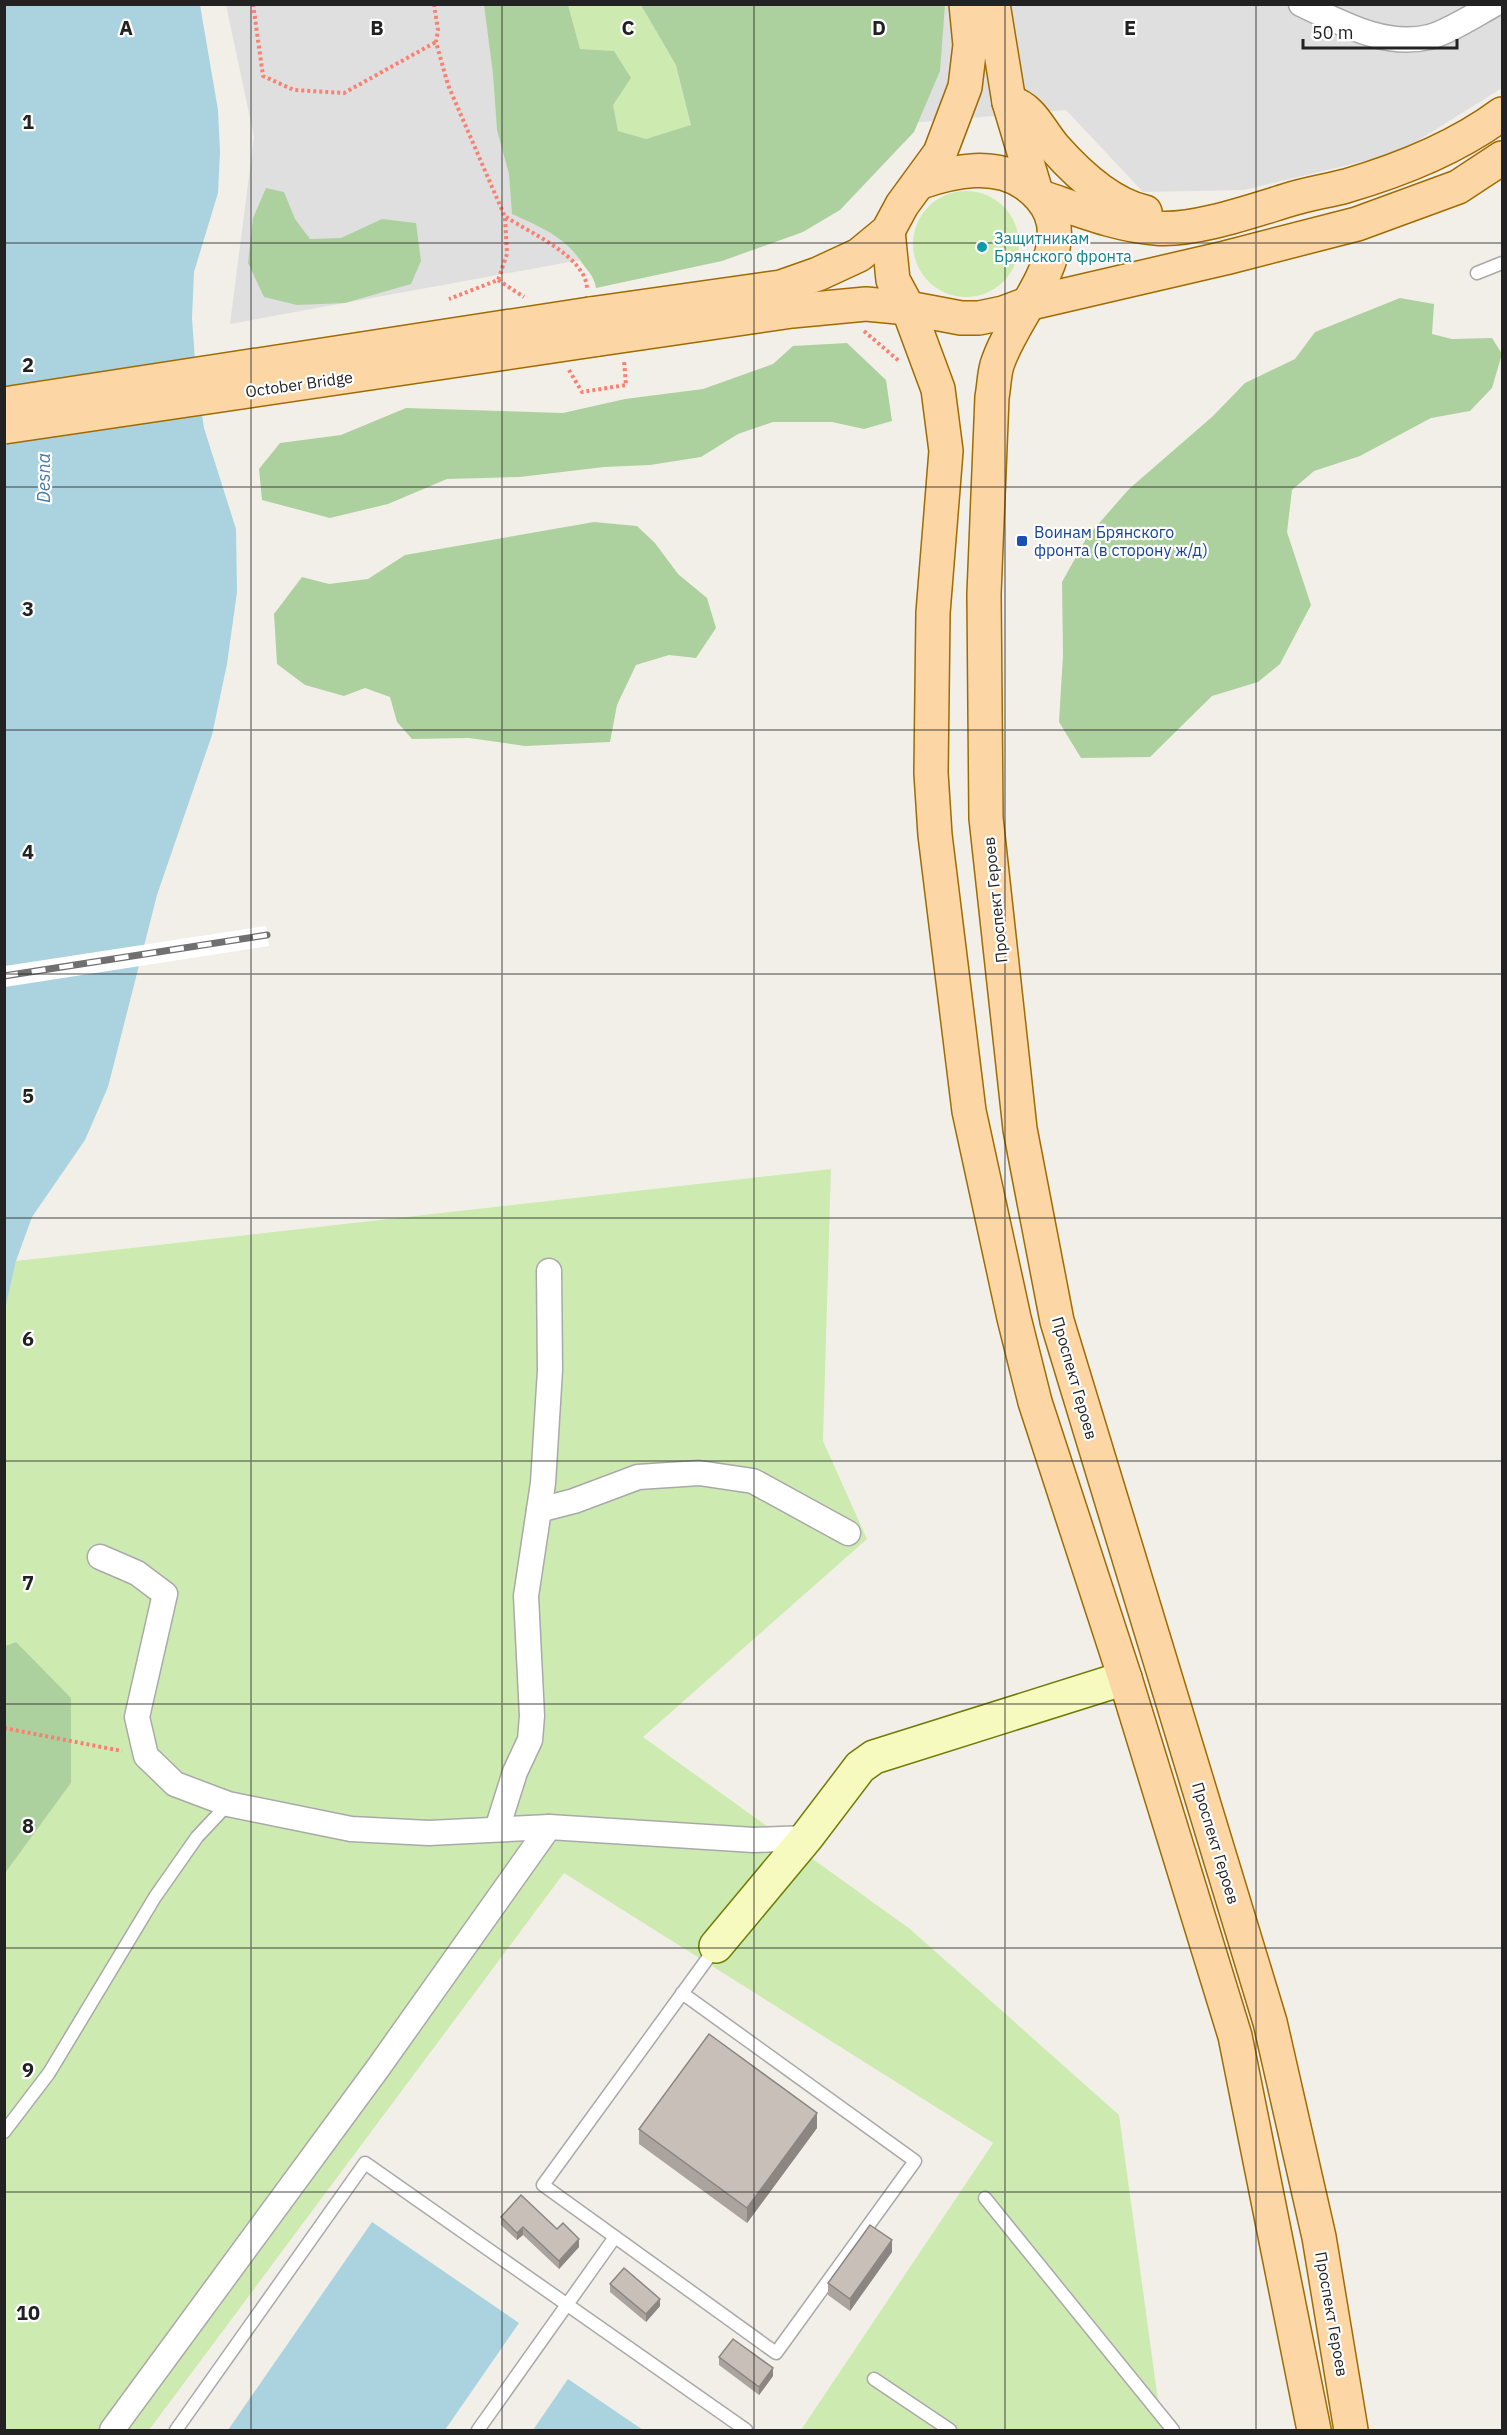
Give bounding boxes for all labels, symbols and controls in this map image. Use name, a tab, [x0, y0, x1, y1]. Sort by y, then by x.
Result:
scale bar	[1303, 12, 1458, 50]
text: A	[119, 14, 133, 41]
text: B	[370, 14, 384, 41]
text: C	[621, 14, 635, 41]
text: D	[872, 14, 886, 41]
text: E	[1124, 14, 1136, 41]
text: 50 m	[1312, 21, 1354, 44]
text: 1	[22, 108, 34, 135]
place label: Защитникам Брянского фронта	[994, 228, 1132, 266]
marker: Защитникам Брянского фронта	[975, 240, 989, 254]
text: 2	[22, 351, 34, 378]
street label: October Bridge	[244, 367, 354, 401]
water label: Desna	[32, 453, 55, 503]
place label: Воинам Брянского фронта (в сторону ж/д)	[1034, 522, 1208, 560]
marker: Воинам Брянского фронта (в сторону ж/д)	[1015, 534, 1029, 548]
text: 3	[22, 595, 34, 622]
street label: Проспект Героев	[978, 836, 1012, 964]
text: 4	[22, 838, 34, 865]
text: 5	[22, 1082, 34, 1109]
street label: Проспект Героев	[1048, 1314, 1102, 1442]
text: 6	[22, 1325, 34, 1352]
text: 7	[22, 1569, 34, 1596]
street label: Проспект Героев	[1188, 1780, 1244, 1906]
text: 8	[22, 1812, 34, 1839]
text: 9	[22, 2056, 34, 2083]
street label: Проспект Героев	[1311, 2250, 1353, 2378]
text: 10	[16, 2299, 40, 2326]

